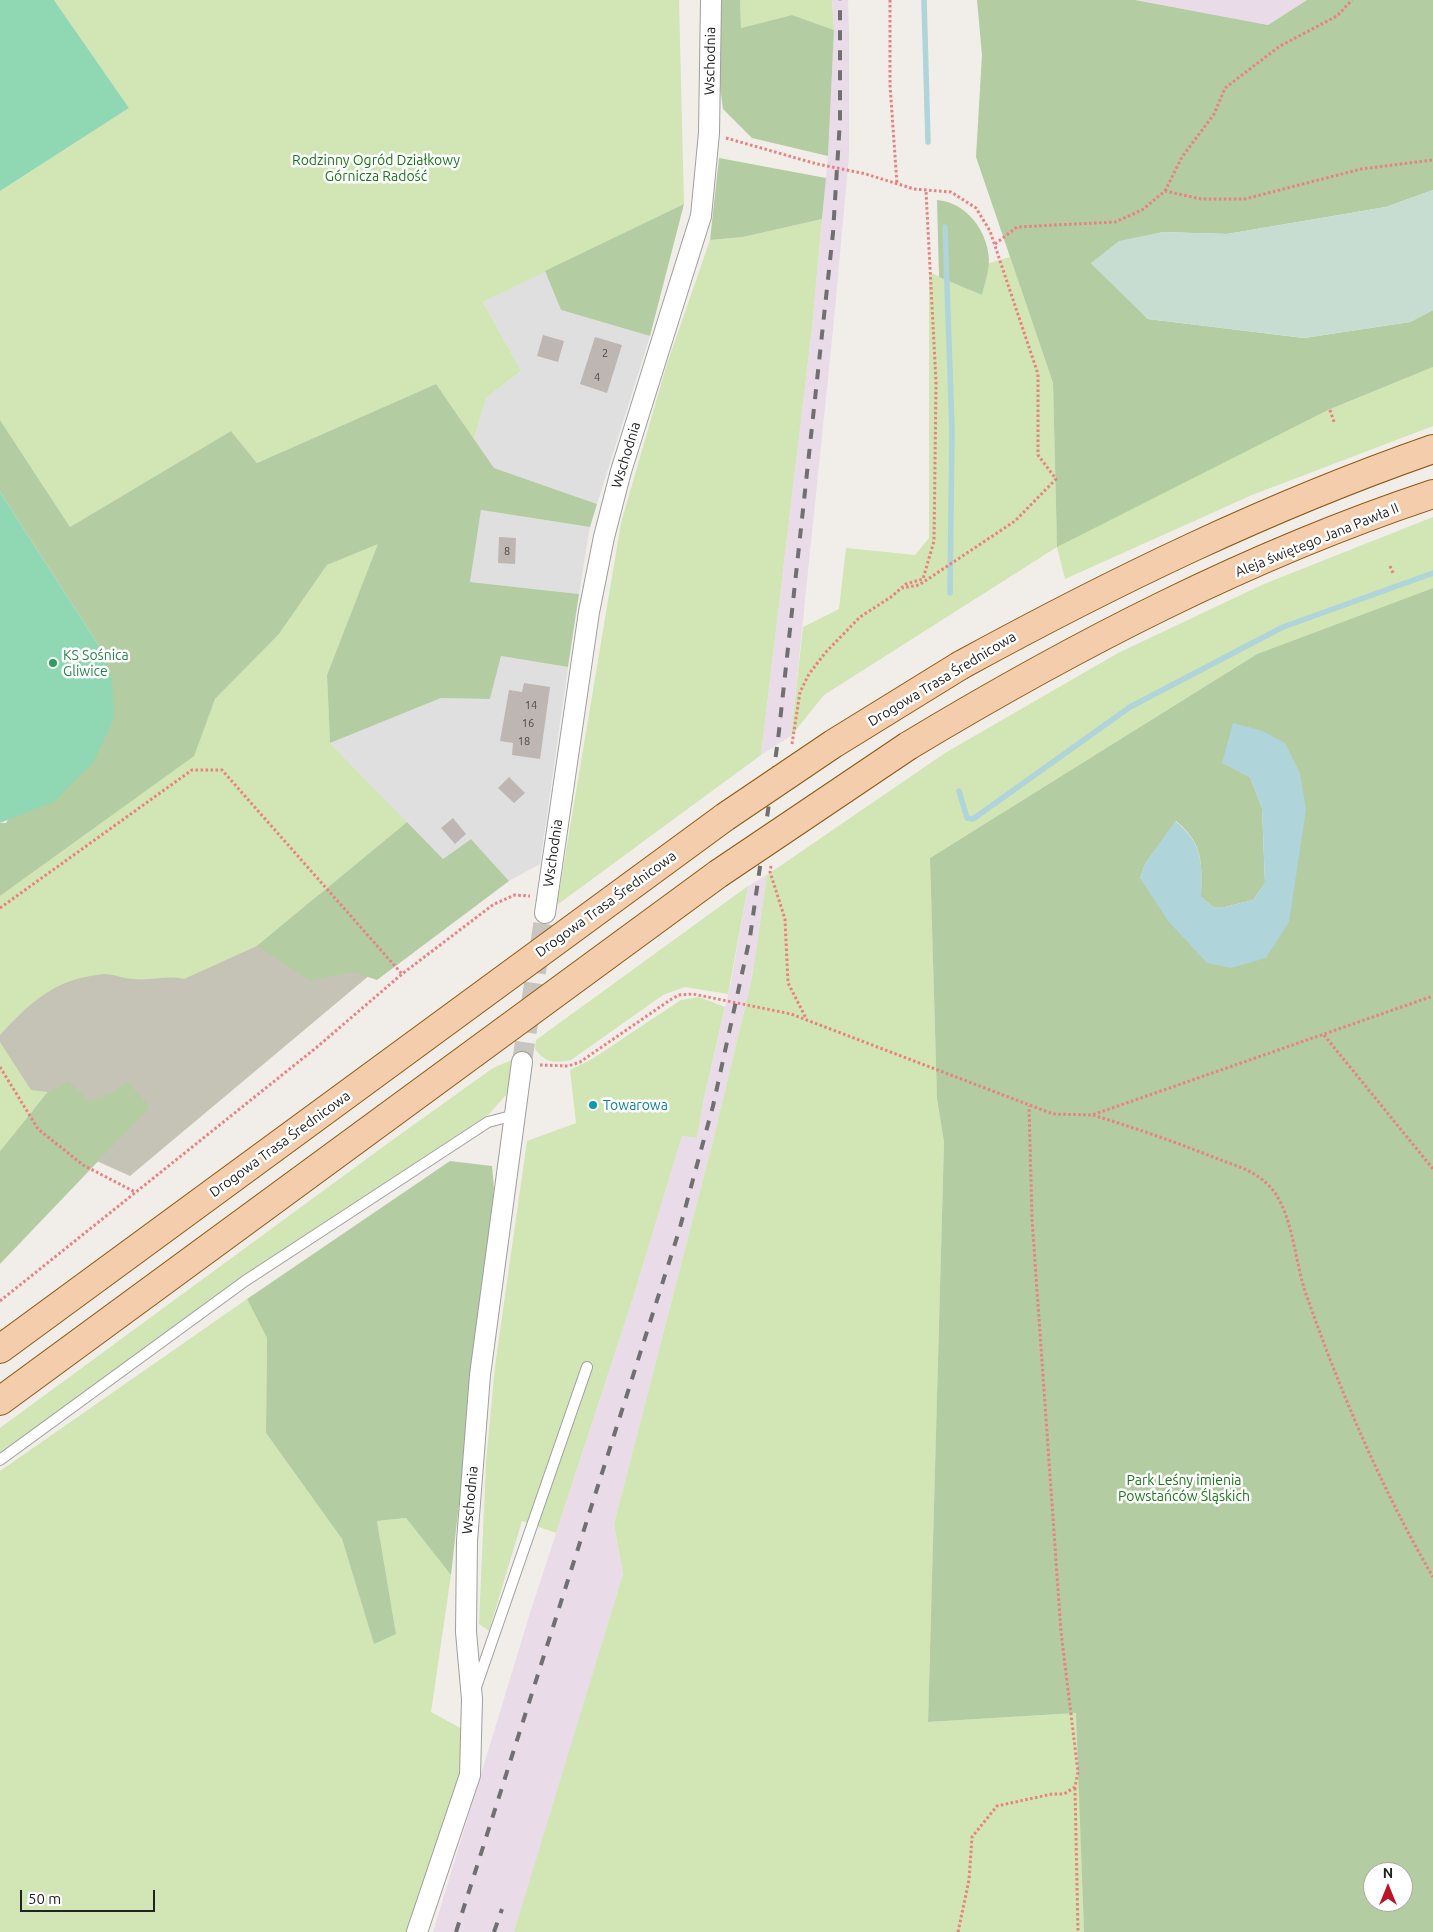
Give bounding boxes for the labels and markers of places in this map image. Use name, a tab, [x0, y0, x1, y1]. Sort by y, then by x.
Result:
place label: KS Sośnica Gliwice	[63, 647, 129, 680]
marker: KS Sośnica Gliwice	[47, 657, 59, 669]
place label: Towarowa	[603, 1097, 668, 1113]
marker: Towarowa	[587, 1099, 599, 1111]

